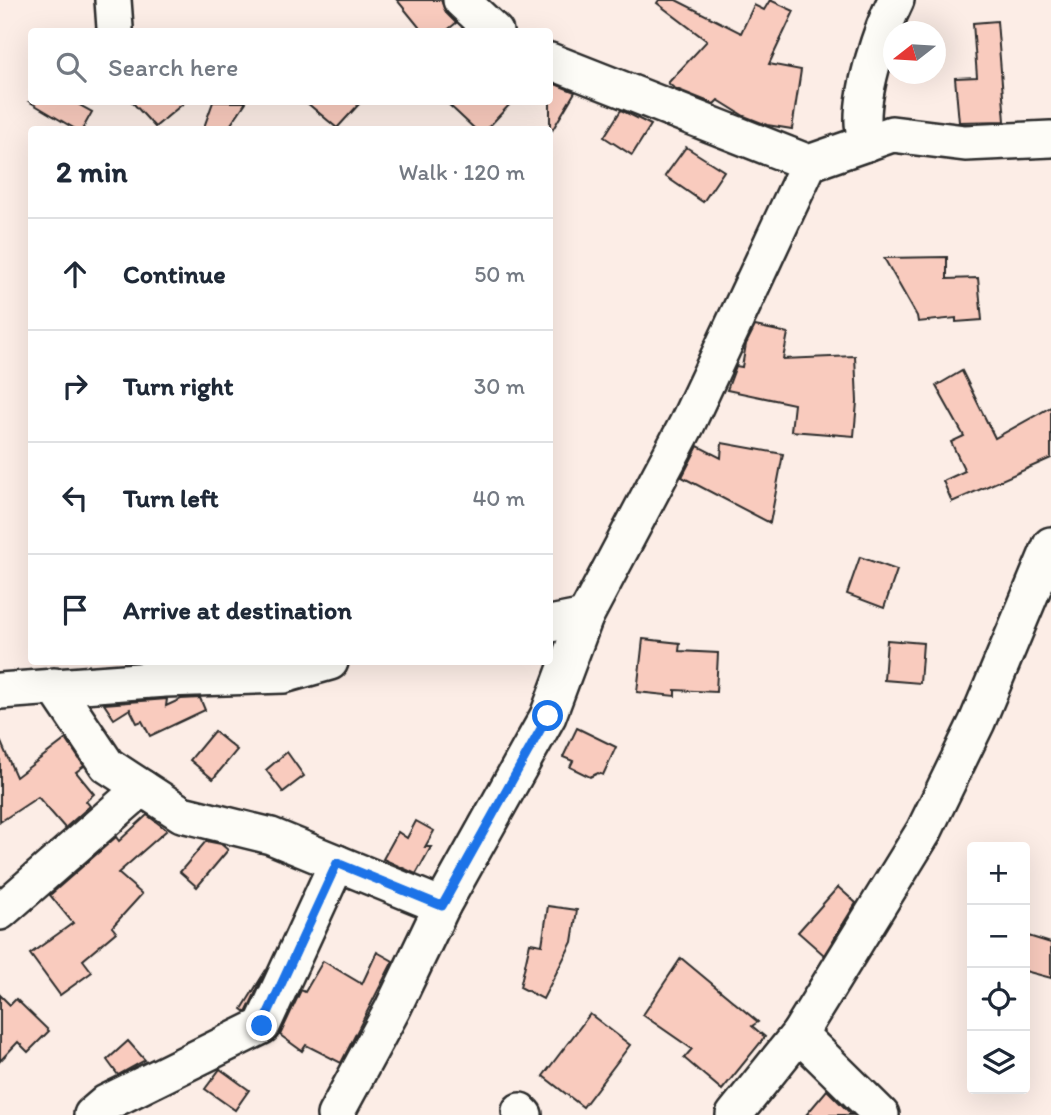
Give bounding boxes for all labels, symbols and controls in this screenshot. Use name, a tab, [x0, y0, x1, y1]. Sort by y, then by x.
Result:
north arrow	[883, 21, 946, 84]
search box	[28, 28, 553, 105]
icon: search	[52, 48, 90, 86]
text: Search here	[108, 51, 238, 83]
text: 2 min	[56, 153, 127, 190]
text: Walk · 120 m	[399, 158, 525, 186]
icon: ahead	[56, 255, 94, 293]
text: Continue	[123, 258, 226, 290]
text: 50 m	[474, 260, 525, 288]
icon: right	[56, 367, 94, 405]
text: Turn right	[123, 370, 234, 402]
text: 30 m	[474, 372, 525, 400]
icon: left	[56, 479, 94, 517]
text: Turn left	[123, 482, 219, 514]
text: 40 m	[472, 484, 525, 512]
icon: arrive	[56, 591, 94, 629]
text: Arrive at destination	[123, 594, 352, 626]
route start	[532, 700, 563, 731]
map controls	[967, 842, 1030, 1094]
button: +	[967, 842, 1030, 905]
button: −	[967, 905, 1030, 968]
button: locate	[967, 968, 1030, 1031]
route end	[246, 1010, 277, 1041]
button: layers	[967, 1031, 1030, 1094]

